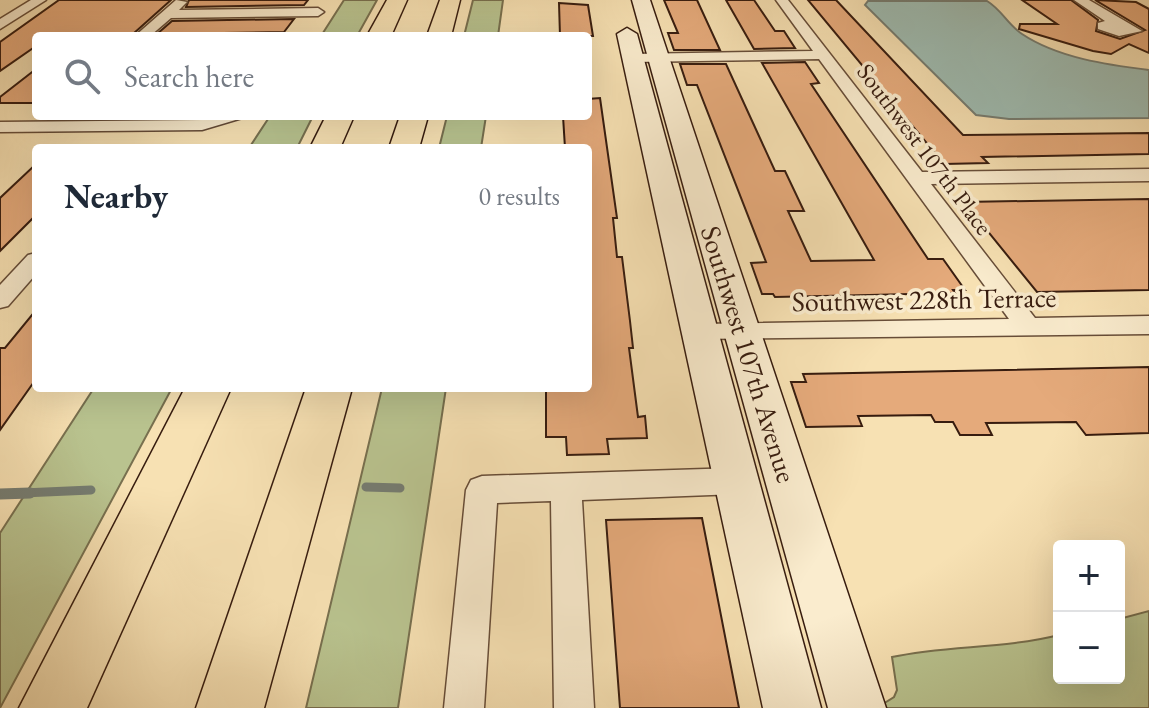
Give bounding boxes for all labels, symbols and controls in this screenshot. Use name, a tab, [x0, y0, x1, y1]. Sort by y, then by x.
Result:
search box	[32, 32, 592, 120]
icon: search	[60, 54, 104, 98]
text: Search here	[124, 57, 254, 96]
street label: Southwest 107th Place	[850, 57, 1000, 241]
text: Nearby	[64, 174, 168, 218]
text: 0 results	[479, 179, 560, 213]
street label: Southwest 107th Avenue	[693, 221, 805, 487]
street label: Southwest 228th Terrace	[791, 279, 1057, 319]
map controls	[1053, 540, 1125, 684]
button: +	[1053, 540, 1125, 612]
button: −	[1053, 612, 1125, 684]

